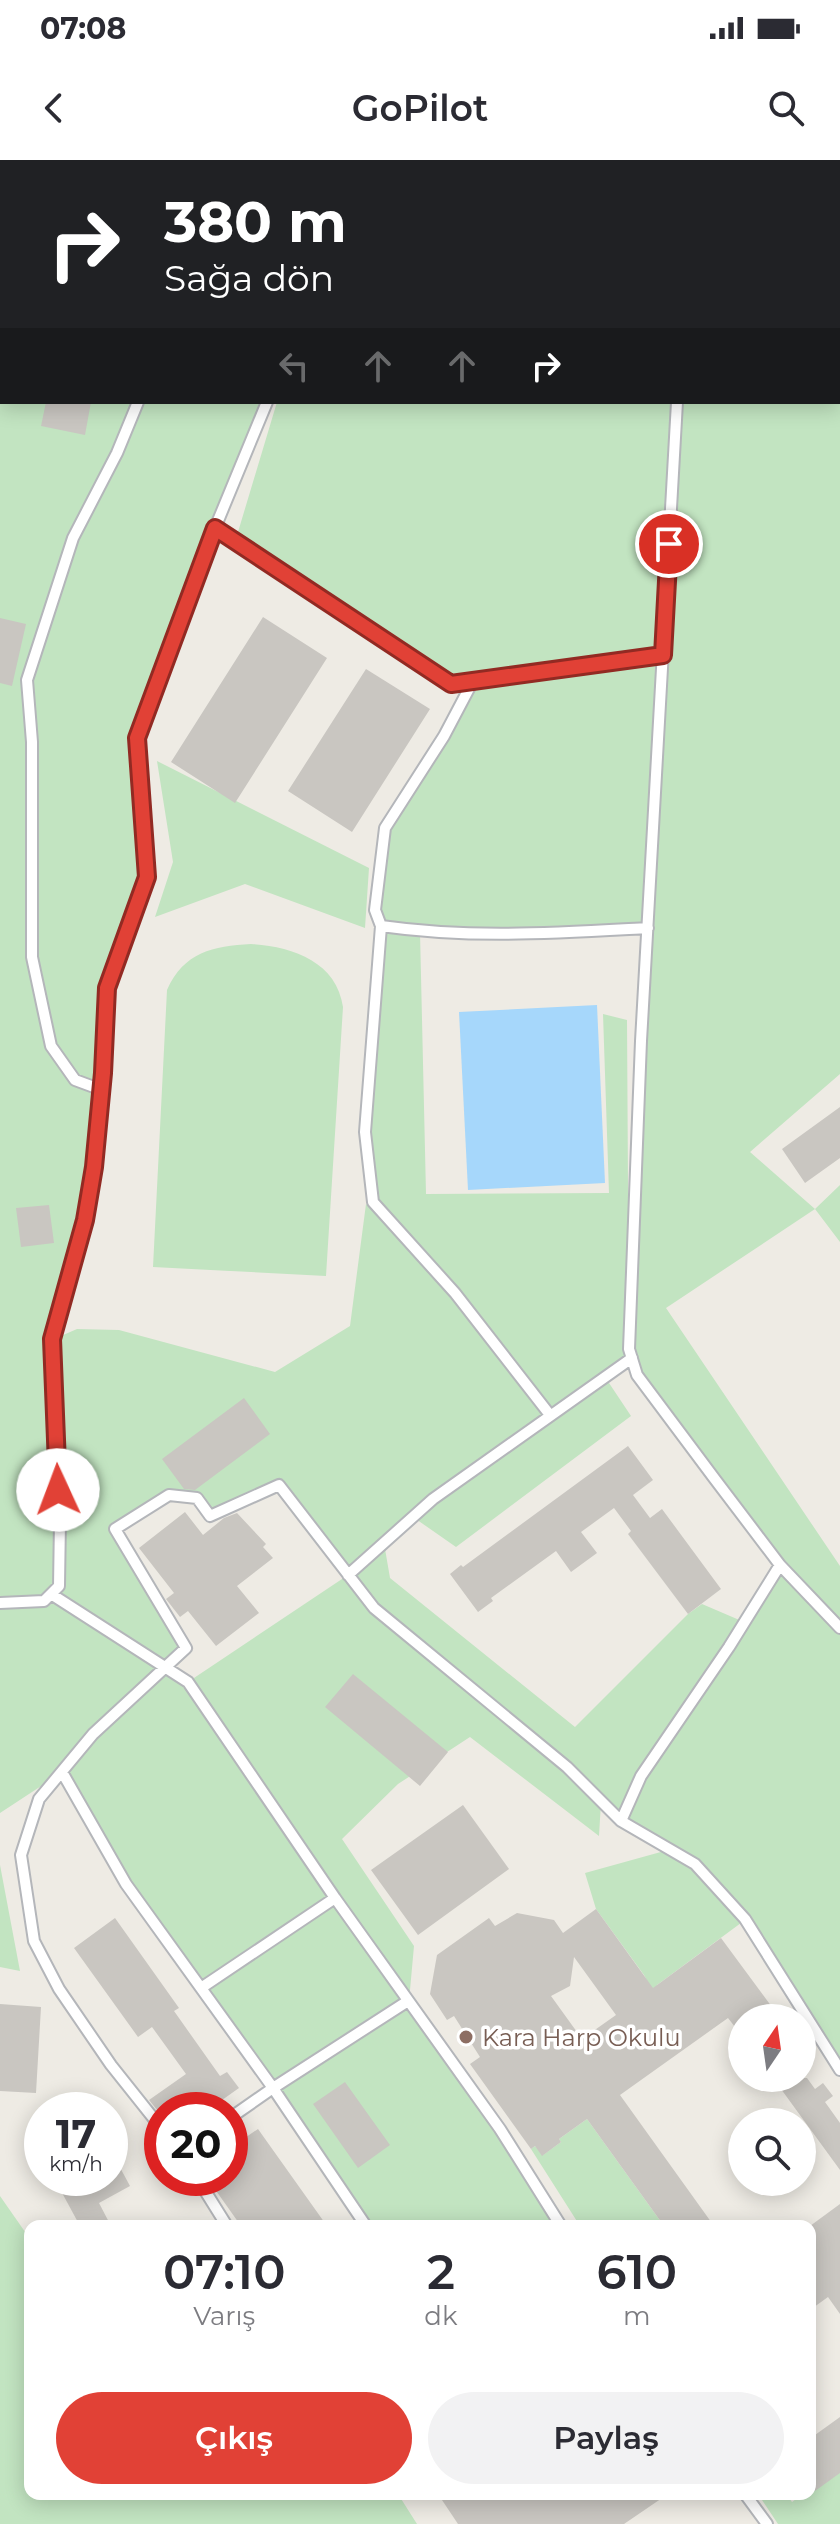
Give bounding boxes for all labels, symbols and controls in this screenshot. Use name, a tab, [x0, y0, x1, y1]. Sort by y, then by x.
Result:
text: 07:08	[40, 10, 126, 47]
icon: back	[32, 86, 76, 130]
text: GoPilot	[352, 86, 488, 130]
icon: search	[764, 86, 808, 130]
text: 380 m	[164, 188, 347, 256]
icon: right	[32, 192, 136, 296]
text: Sağa dön	[164, 256, 334, 300]
icon: left	[272, 344, 316, 388]
icon: ahead	[356, 344, 400, 388]
icon: ahead	[440, 344, 484, 388]
icon: right	[524, 344, 568, 388]
pin	[635, 510, 703, 578]
icon: arrive	[647, 522, 691, 566]
position arrow	[16, 1448, 100, 1532]
north arrow	[728, 2004, 816, 2092]
map controls	[728, 2004, 816, 2196]
place label: Kara Harp Okulu	[482, 2023, 681, 2052]
marker: Kara Harp Okulu	[457, 2028, 475, 2046]
speed limit sign: 20	[144, 2092, 248, 2196]
button: search	[728, 2108, 816, 2196]
text: 17	[56, 2109, 96, 2158]
text: km/h	[49, 2152, 103, 2176]
text: 07:10	[163, 2243, 285, 2301]
text: 2	[427, 2243, 455, 2301]
text: 610	[596, 2243, 677, 2301]
text: Varış	[193, 2300, 255, 2332]
text: dk	[424, 2300, 458, 2332]
text: m	[623, 2300, 651, 2332]
button: Çıkış	[56, 2392, 412, 2484]
button: Paylaş	[428, 2392, 784, 2484]

